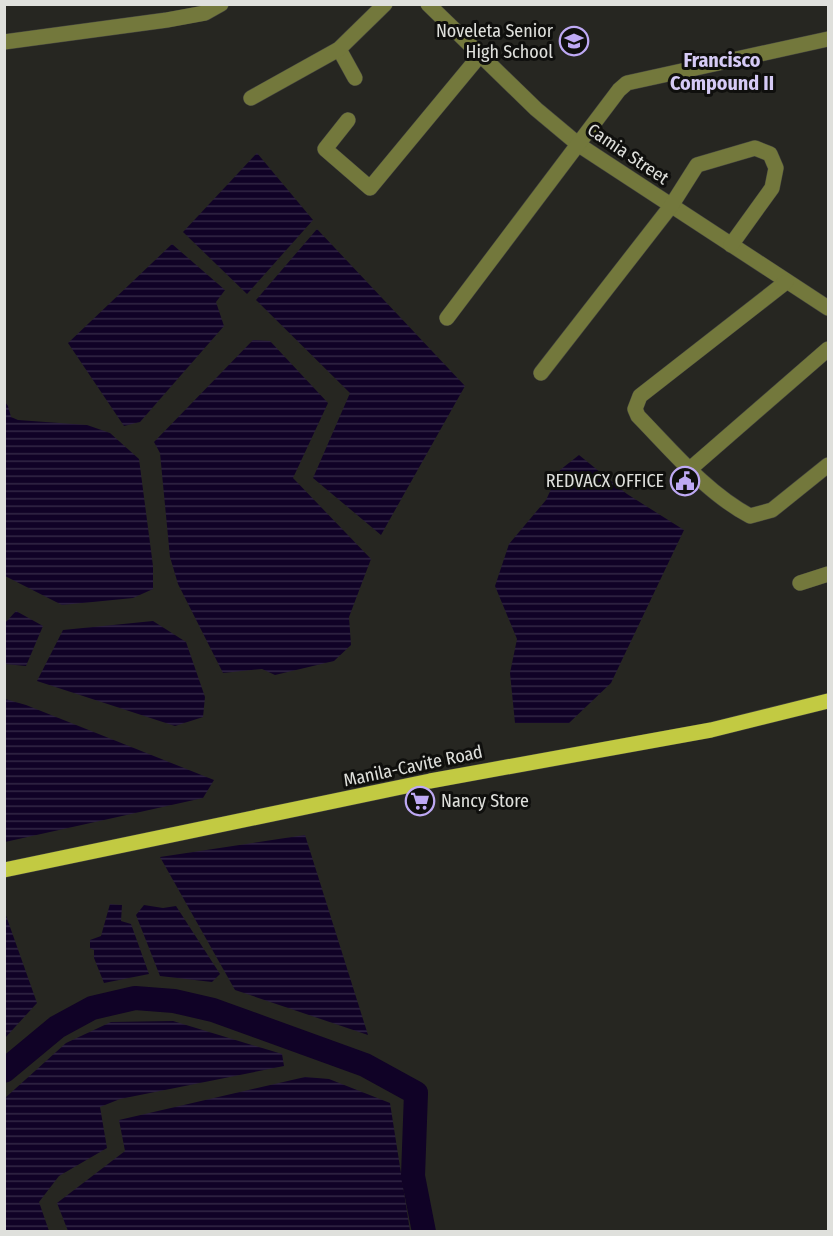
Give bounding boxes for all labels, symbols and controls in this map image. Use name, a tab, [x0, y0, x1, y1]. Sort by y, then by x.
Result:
place label: Noveleta Senior High School	[436, 20, 554, 63]
school or university icon: Noveleta Senior High School	[558, 25, 590, 57]
district label: Francisco Compound II	[670, 48, 774, 95]
street label: Camia Street	[583, 119, 673, 189]
public building icon: REDVACX OFFICE	[669, 465, 701, 497]
place label: REDVACX OFFICE	[546, 470, 664, 492]
street label: Manila-Cavite Road	[341, 741, 485, 791]
supermarket icon: Nancy Store	[404, 785, 436, 817]
place label: Nancy Store	[441, 790, 529, 812]

